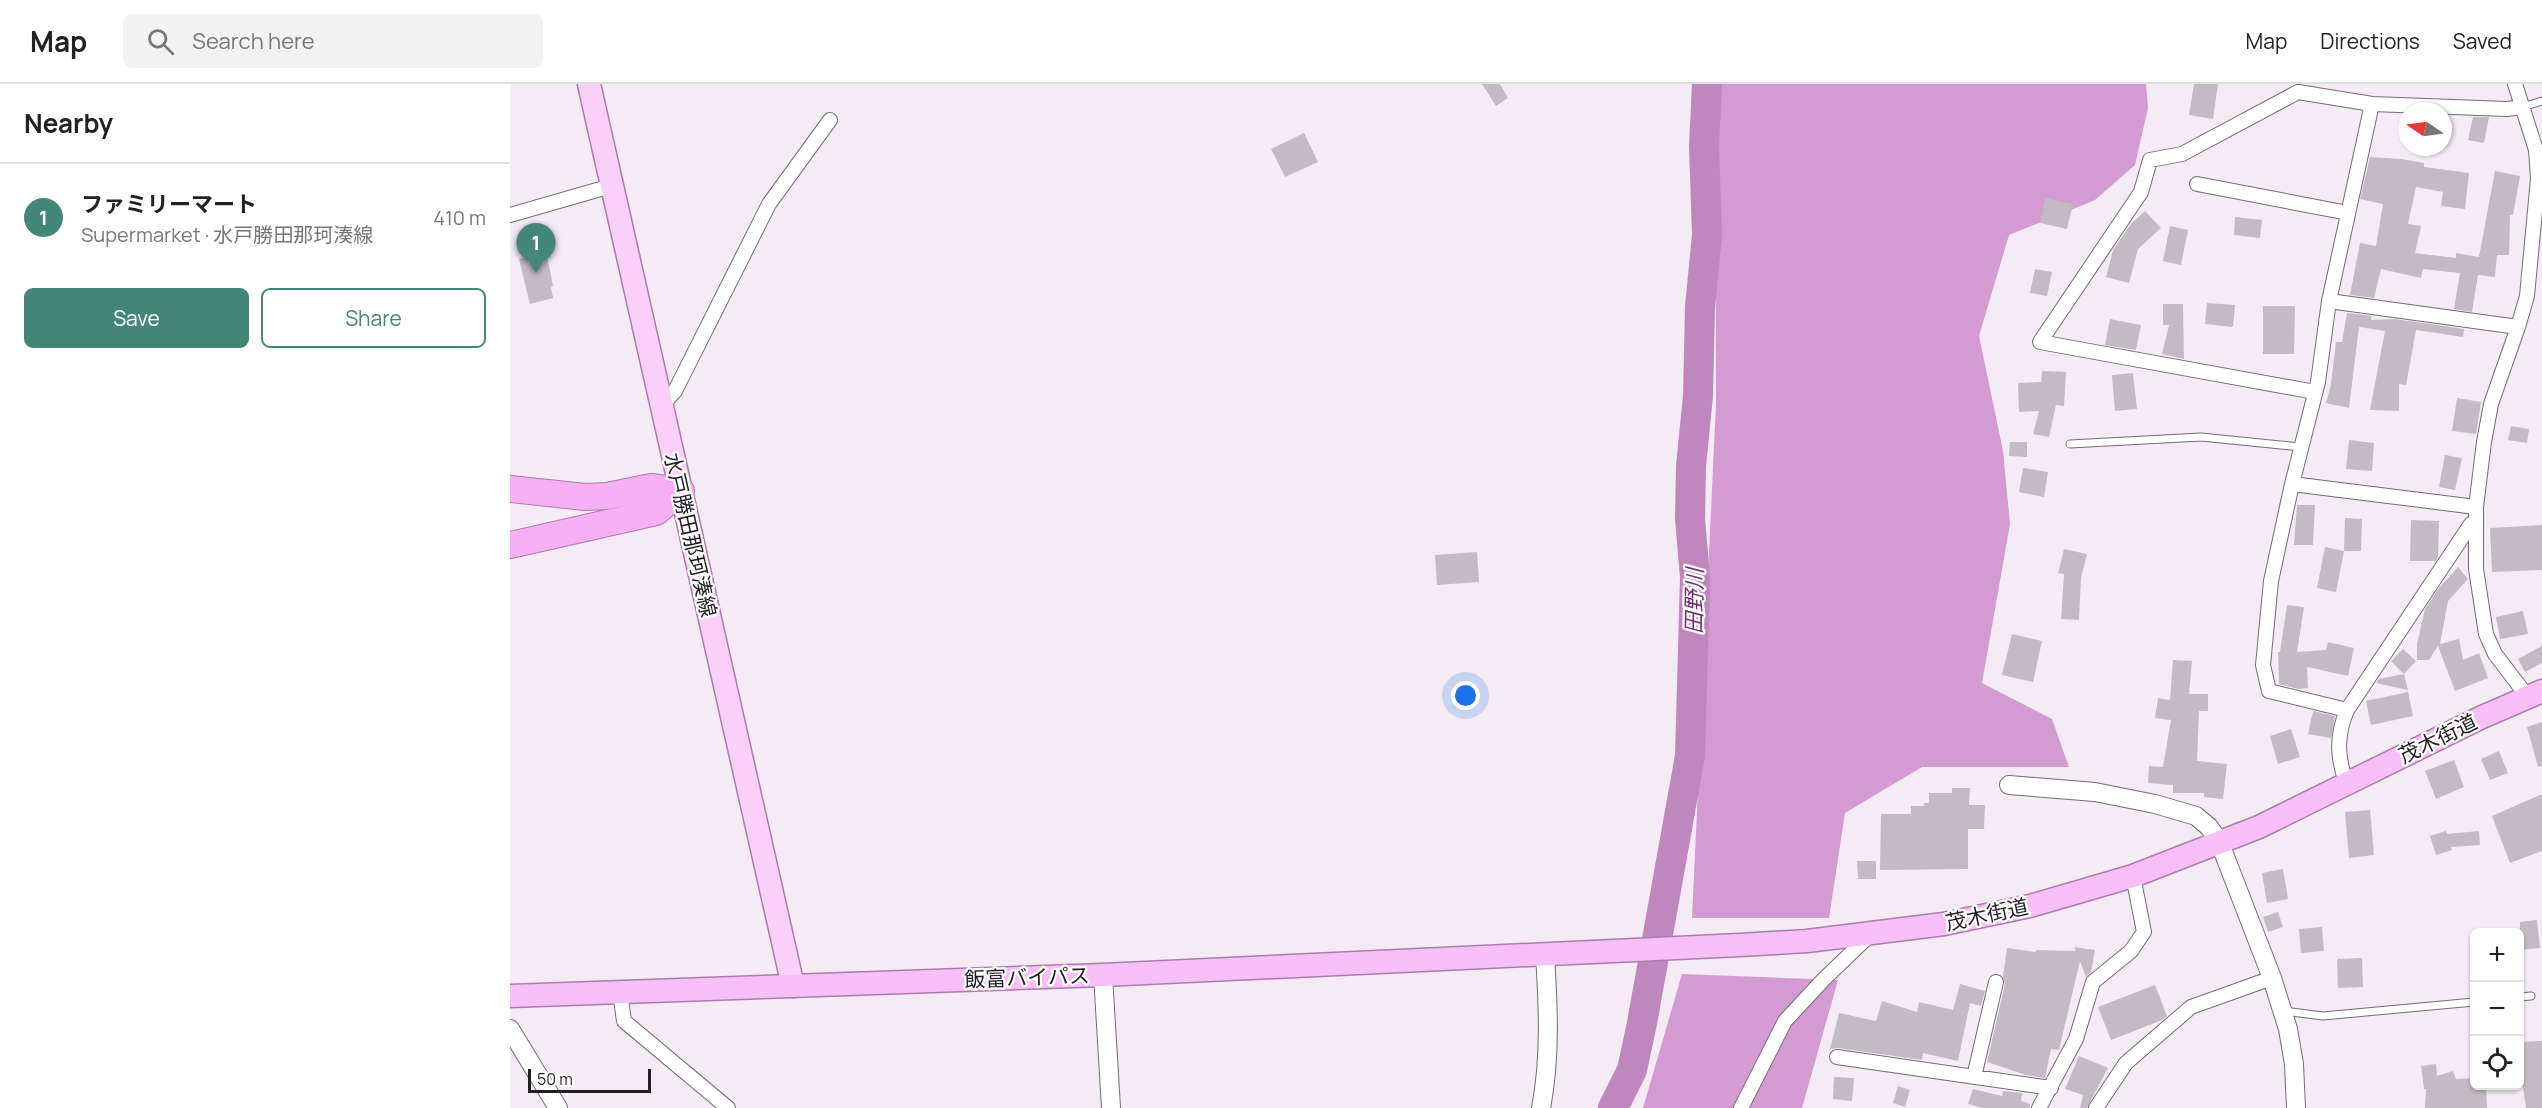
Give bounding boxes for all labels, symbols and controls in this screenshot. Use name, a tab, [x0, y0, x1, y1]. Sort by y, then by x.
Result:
search box	[123, 14, 543, 68]
text: Map	[30, 22, 87, 60]
icon: search	[144, 25, 177, 58]
text: Search here	[192, 26, 315, 56]
text: Map	[2246, 27, 2287, 55]
text: Directions	[2320, 27, 2420, 55]
text: Saved	[2453, 27, 2512, 55]
north arrow	[2398, 102, 2452, 156]
text: Nearby	[24, 105, 113, 141]
text: ファミリーマート	[81, 189, 257, 219]
text: 1	[39, 204, 48, 231]
text: 410 m	[433, 204, 486, 231]
text: Supermarket · 水戸勝田那珂湊線	[81, 221, 373, 248]
pin: 1	[516, 224, 556, 273]
button: Save	[24, 288, 249, 348]
button: Share	[261, 288, 486, 348]
street label: 水戸勝田那珂湊線	[658, 450, 724, 620]
water label: 田野川	[1678, 566, 1710, 634]
your location	[1451, 681, 1480, 710]
street label: 茂木街道	[2394, 707, 2481, 769]
street label: 茂木街道	[1943, 892, 2031, 936]
map controls	[2470, 928, 2524, 1090]
button: +	[2470, 928, 2524, 982]
street label: 飯富バイパス	[964, 961, 1090, 993]
button: −	[2470, 982, 2524, 1036]
button: locate	[2470, 1036, 2524, 1090]
scale bar	[528, 1066, 651, 1094]
text: 50 m	[537, 1068, 573, 1090]

